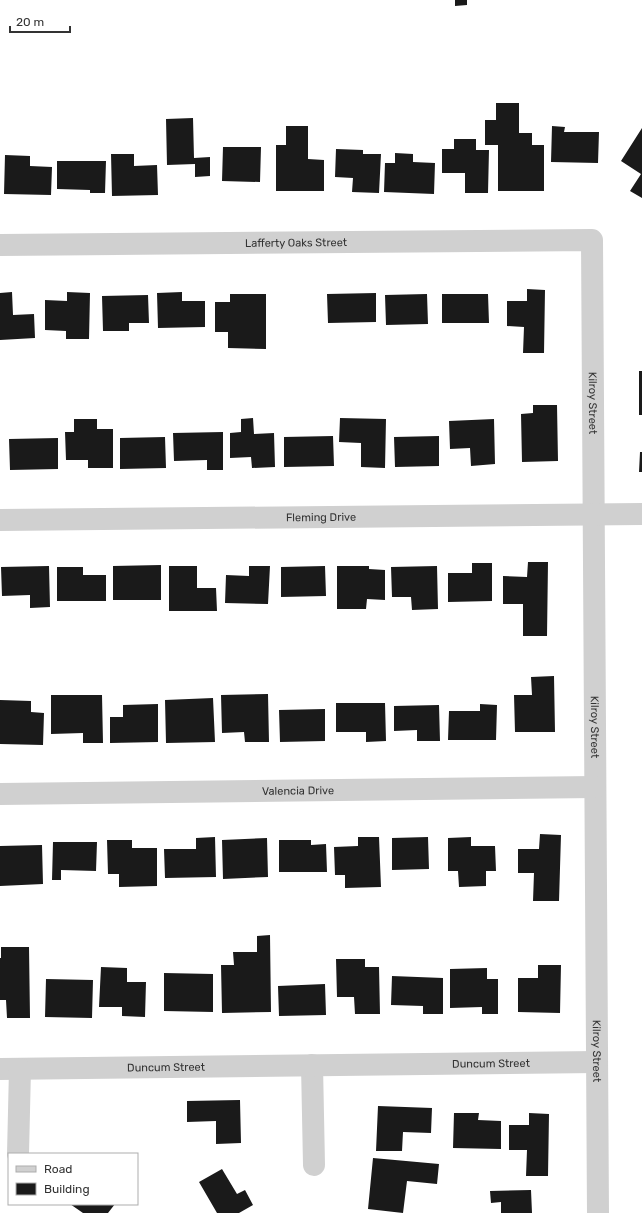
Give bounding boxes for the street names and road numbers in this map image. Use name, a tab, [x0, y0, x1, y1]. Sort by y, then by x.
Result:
street label: Lafferty Oaks Street	[245, 236, 348, 249]
street label: Kilroy Street	[586, 372, 600, 435]
street label: Fleming Drive	[286, 510, 356, 524]
street label: Kilroy Street	[588, 696, 602, 759]
street label: Valencia Drive	[262, 784, 334, 797]
street label: Kilroy Street	[590, 1020, 604, 1083]
street label: Duncum Street	[452, 1056, 531, 1070]
street label: Duncum Street	[127, 1060, 206, 1074]

